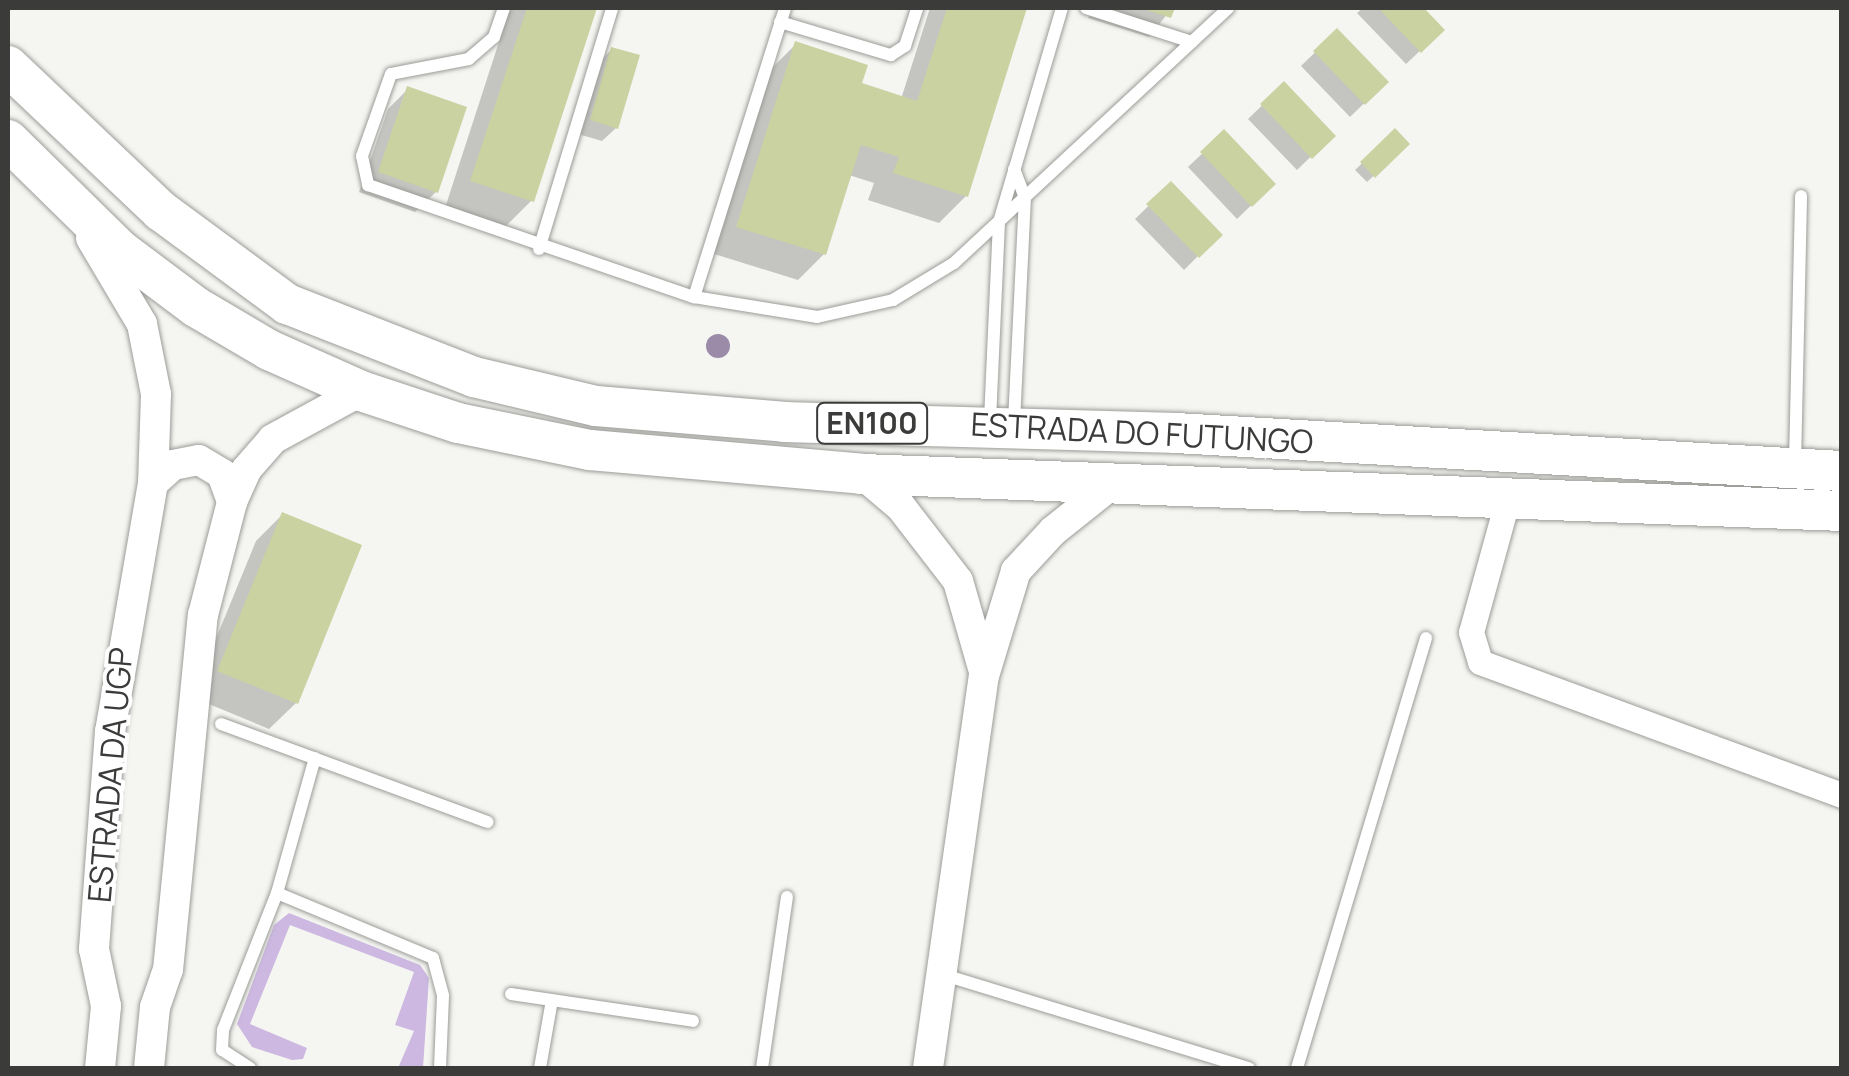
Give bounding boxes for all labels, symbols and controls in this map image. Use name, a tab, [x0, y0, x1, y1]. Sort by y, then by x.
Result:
road number: EN100	[814, 398, 930, 448]
street label: ESTRADA DO FUTUNGO	[970, 405, 1314, 461]
street label: ESTRADA DA UGP	[80, 646, 140, 904]

